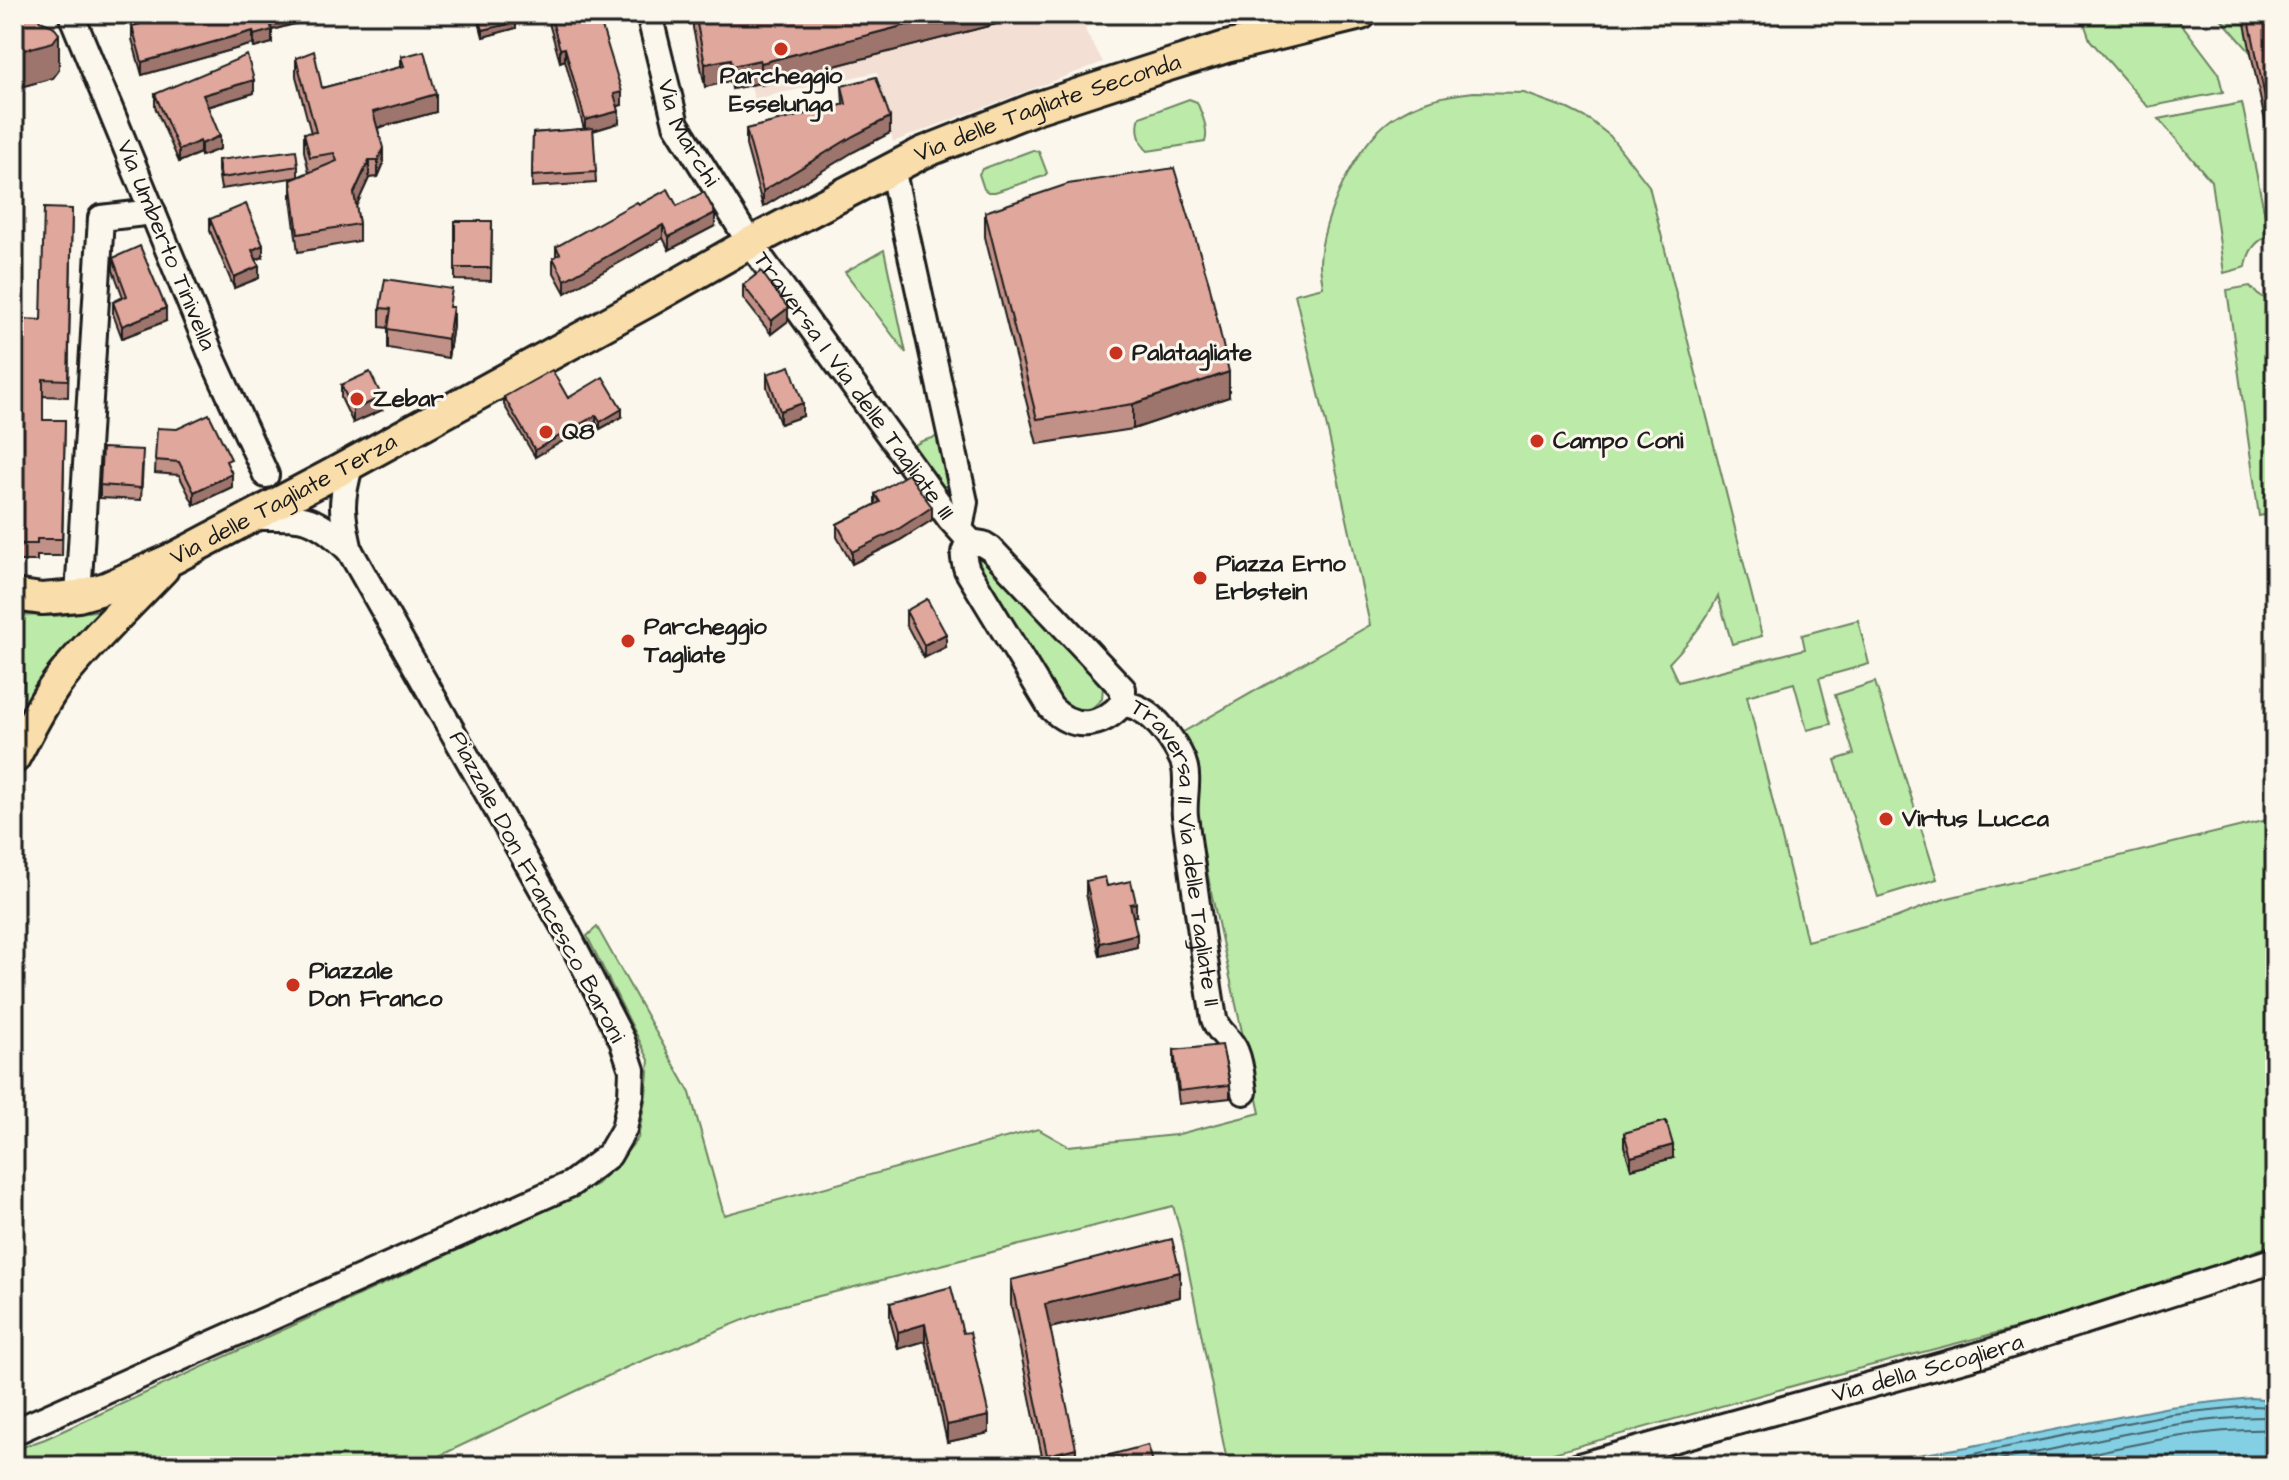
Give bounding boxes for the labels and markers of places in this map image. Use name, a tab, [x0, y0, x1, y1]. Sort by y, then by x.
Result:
marker: Parcheggio Esselunga	[772, 40, 790, 58]
place label: Parcheggio Esselunga	[720, 59, 843, 122]
place label: Palatagliate	[1132, 336, 1252, 371]
marker: Palatagliate	[1107, 344, 1125, 362]
place label: Zebar	[373, 382, 444, 416]
marker: Zebar	[348, 390, 366, 408]
place label: Q8	[562, 415, 595, 449]
marker: Q8	[537, 423, 555, 441]
place label: Campo Coni	[1553, 424, 1684, 458]
marker: Campo Coni	[1528, 432, 1546, 450]
place label: Piazza Erno Erbstein	[1216, 547, 1346, 609]
marker: Piazza Erno Erbstein	[1191, 569, 1209, 587]
place label: Parcheggio Tagliate	[643, 610, 767, 673]
marker: Parcheggio Tagliate	[619, 632, 637, 650]
place label: Virtus Lucca	[1901, 802, 2050, 836]
marker: Virtus Lucca	[1877, 810, 1895, 828]
place label: Piazzale Don Franco	[309, 954, 443, 1016]
marker: Piazzale Don Franco	[284, 976, 302, 994]

